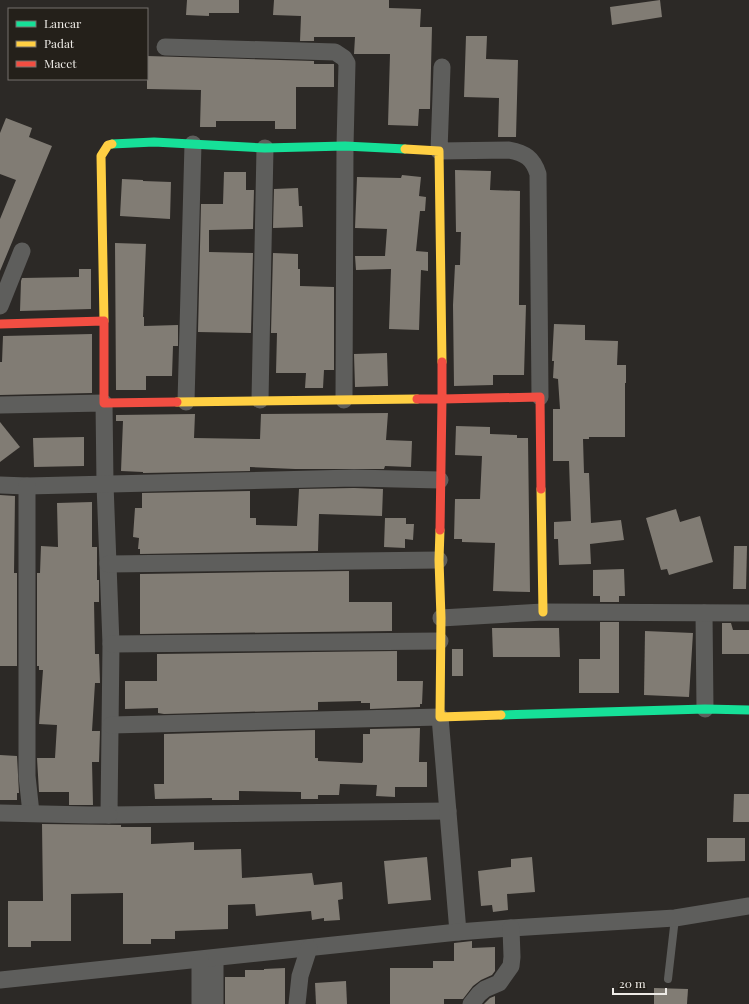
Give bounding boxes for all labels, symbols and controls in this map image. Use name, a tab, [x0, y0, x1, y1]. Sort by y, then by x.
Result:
legend	[8, 8, 148, 80]
text: Lancar	[44, 15, 82, 31]
text: Padat	[44, 35, 75, 51]
text: Macet	[44, 55, 77, 71]
scale bar	[613, 970, 666, 996]
text: 20 m	[619, 975, 646, 991]

